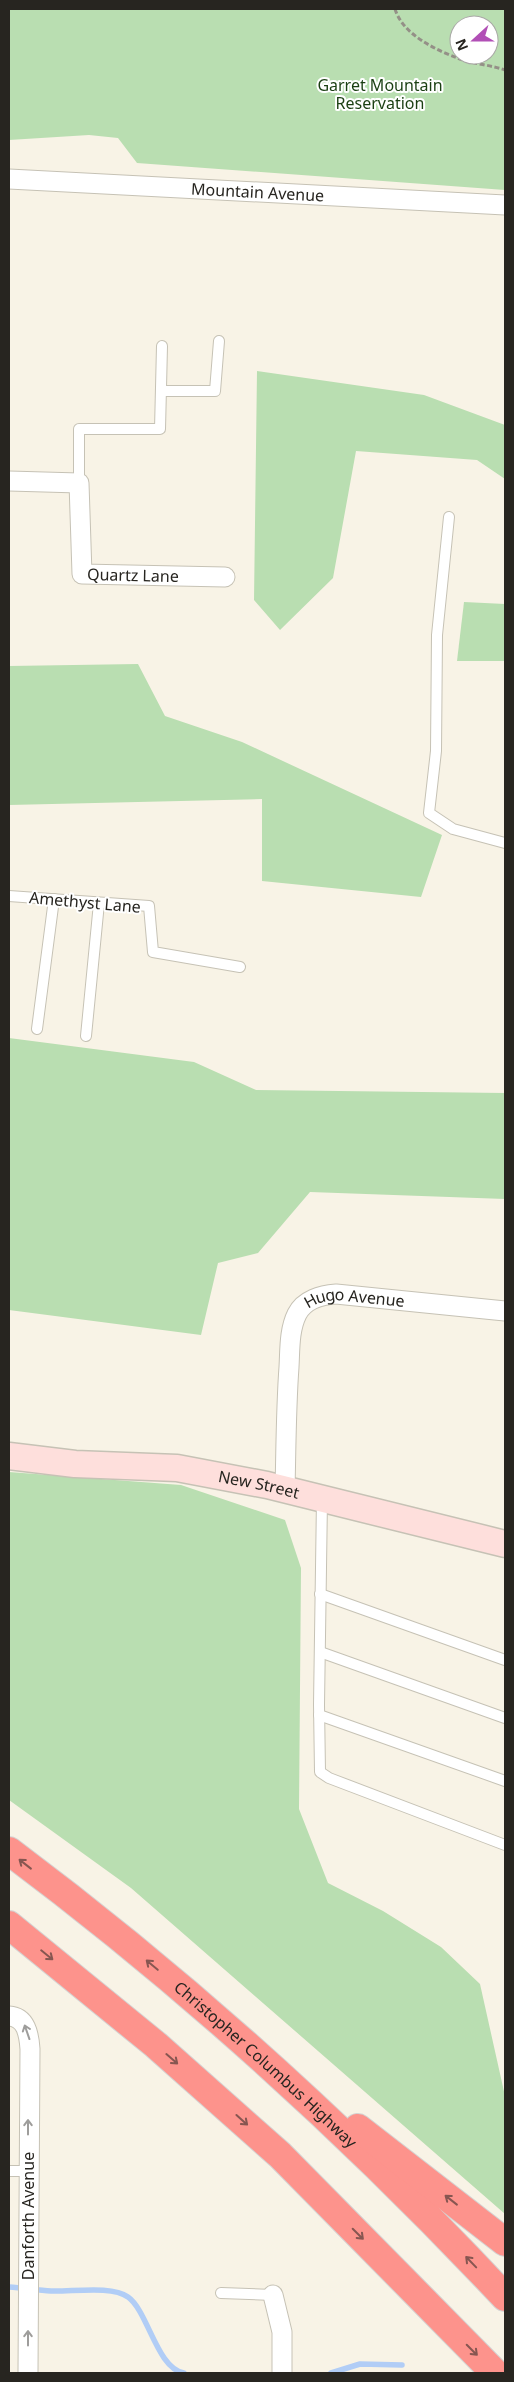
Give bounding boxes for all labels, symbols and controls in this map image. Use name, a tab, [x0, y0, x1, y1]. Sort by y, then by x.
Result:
north arrow	[449, 15, 499, 65]
text: N	[450, 36, 472, 54]
park label: Garret Mountain Reservation	[317, 74, 443, 114]
street label: Mountain Avenue	[191, 178, 325, 207]
street label: Quartz Lane	[87, 563, 179, 587]
street label: Amethyst Lane	[28, 886, 142, 918]
street label: Hugo Avenue	[300, 1283, 406, 1313]
street label: New Street	[216, 1465, 302, 1504]
one-way arrow	[19, 1858, 32, 1869]
one-way arrow	[40, 1950, 53, 1961]
one-way arrow	[146, 1959, 159, 1970]
street label: Christopher Columbus Highway	[170, 1976, 363, 2153]
one-way arrow	[21, 2025, 31, 2041]
one-way arrow	[166, 2053, 179, 2065]
one-way arrow	[235, 2115, 248, 2126]
one-way arrow	[23, 2119, 33, 2135]
street label: Danforth Avenue	[17, 2152, 39, 2280]
one-way arrow	[444, 2195, 458, 2205]
one-way arrow	[352, 2228, 364, 2240]
one-way arrow	[465, 2256, 478, 2268]
one-way arrow	[23, 2330, 33, 2346]
one-way arrow	[466, 2344, 478, 2356]

